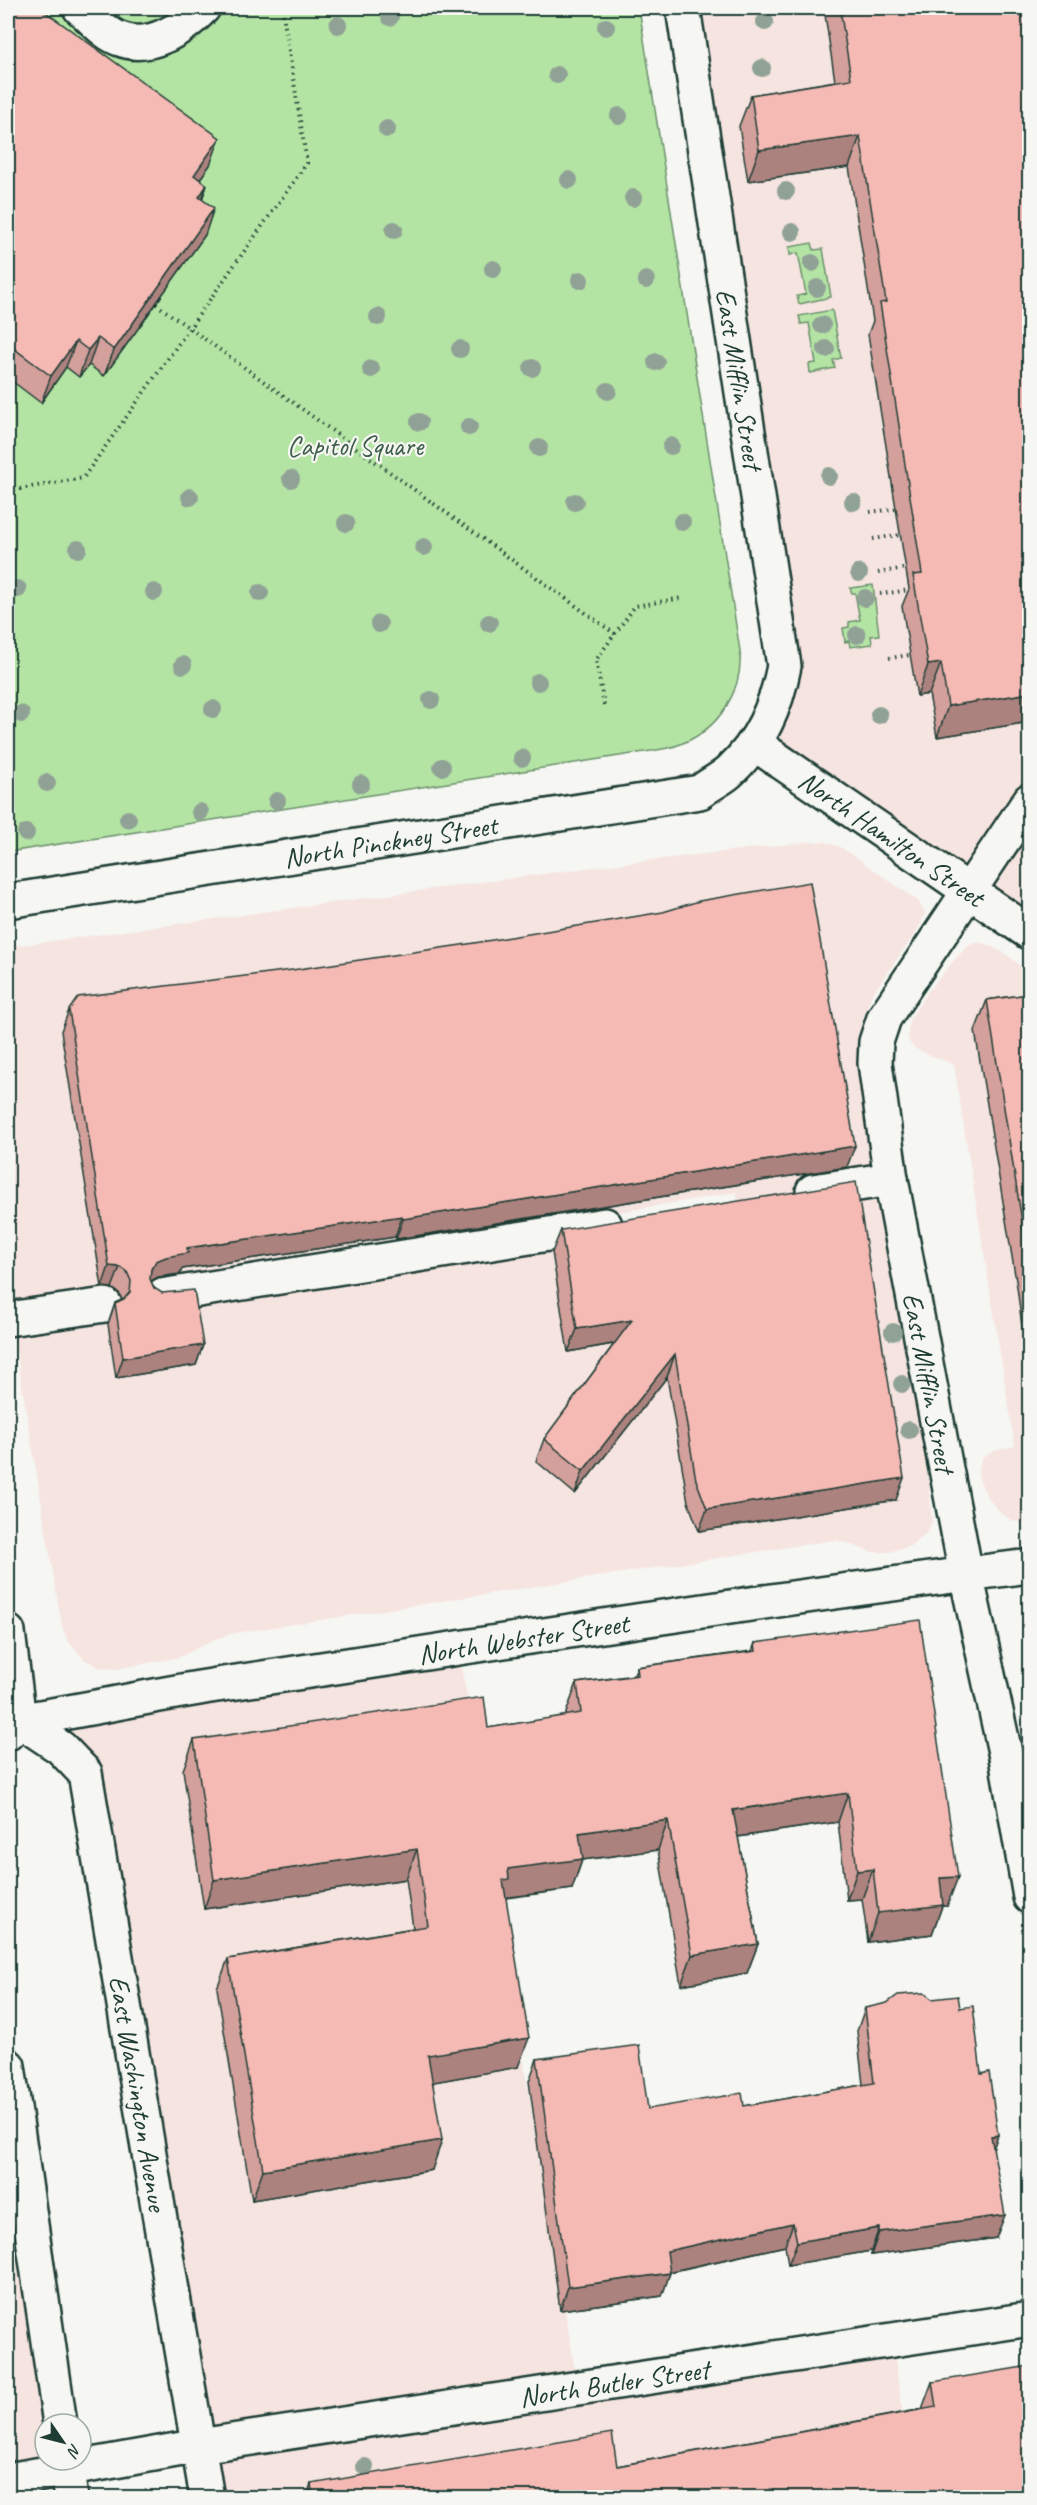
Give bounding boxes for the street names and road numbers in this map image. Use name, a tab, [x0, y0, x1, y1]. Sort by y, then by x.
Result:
street label: East Mifflin Street	[708, 287, 772, 475]
street label: North Hamilton Street	[792, 762, 993, 916]
street label: North Pinckney Street	[281, 807, 502, 875]
street label: East Mifflin Street	[895, 1290, 964, 1479]
street label: North Webster Street	[416, 1605, 633, 1672]
street label: East Washington Avenue	[101, 1973, 176, 2215]
street label: North Butler Street	[517, 2351, 715, 2415]

